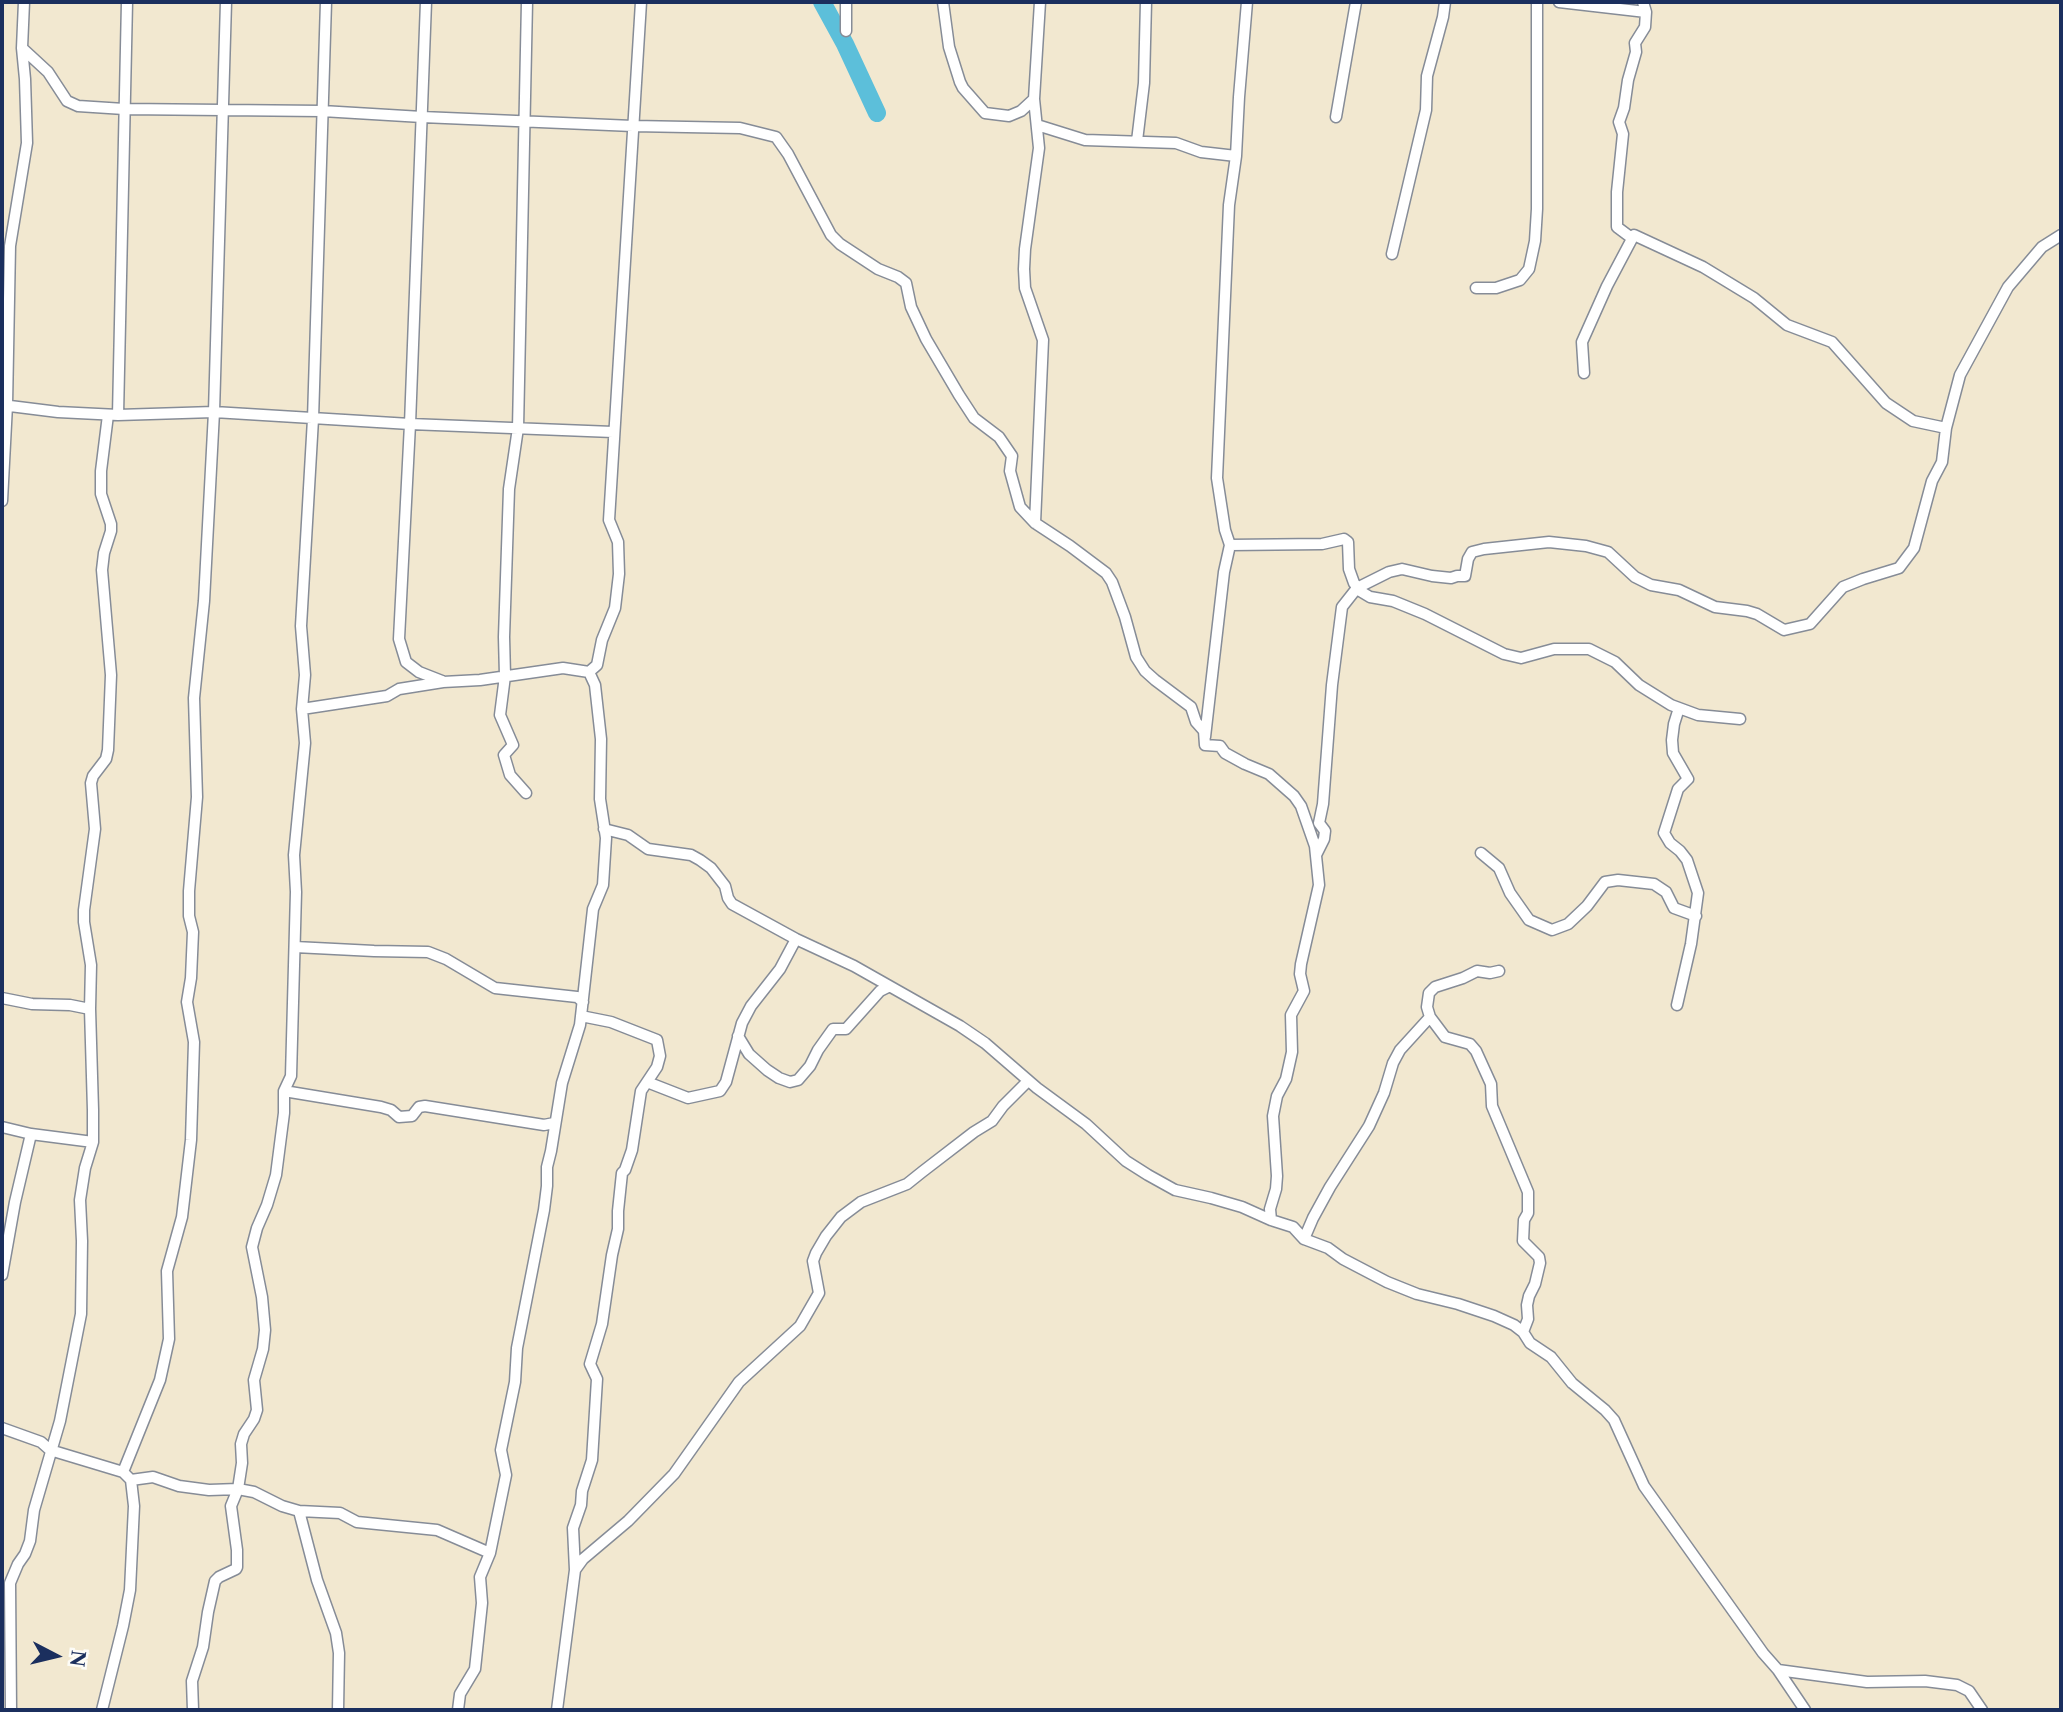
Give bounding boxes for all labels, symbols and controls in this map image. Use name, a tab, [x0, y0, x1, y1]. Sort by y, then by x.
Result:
north arrow	[21, 1621, 91, 1691]
text: N	[65, 1649, 90, 1668]

